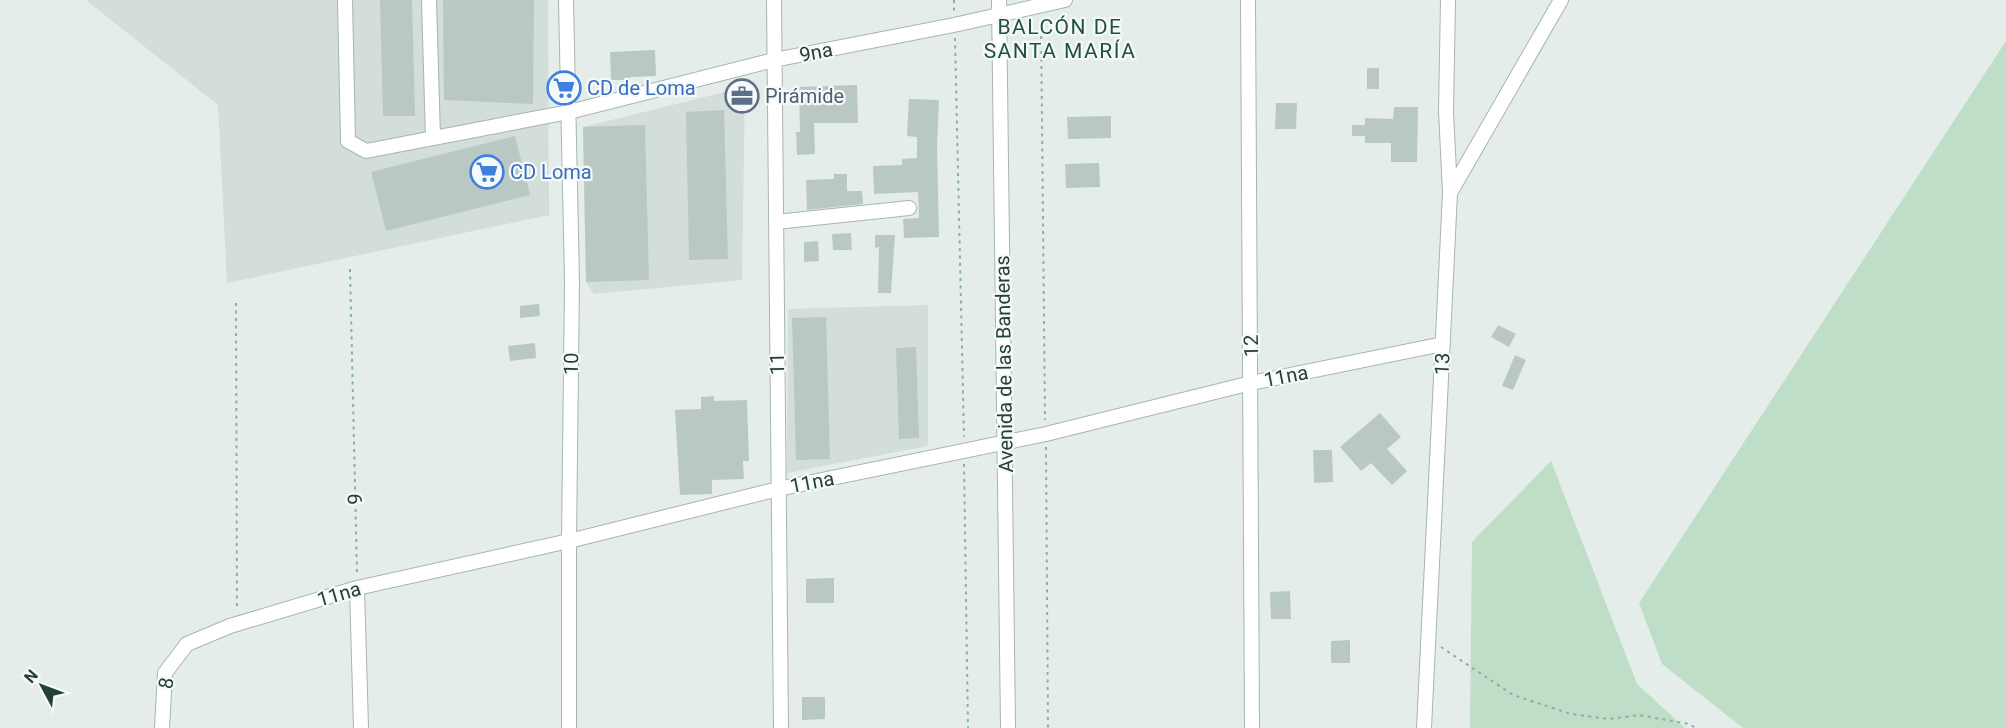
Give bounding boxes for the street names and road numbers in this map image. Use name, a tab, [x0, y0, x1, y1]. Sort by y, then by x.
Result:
street label: 9na	[797, 37, 835, 67]
street label: Avenida de las Banderas	[990, 255, 1018, 473]
street label: 12	[1239, 335, 1263, 357]
street label: 13	[1429, 352, 1455, 376]
street label: 10	[559, 353, 583, 375]
street label: 11	[765, 353, 789, 375]
street label: 11na	[1262, 360, 1310, 392]
street label: 11na	[788, 466, 836, 498]
street label: 9	[343, 493, 367, 505]
street label: 11na	[314, 576, 364, 612]
street label: 8	[153, 676, 179, 690]

